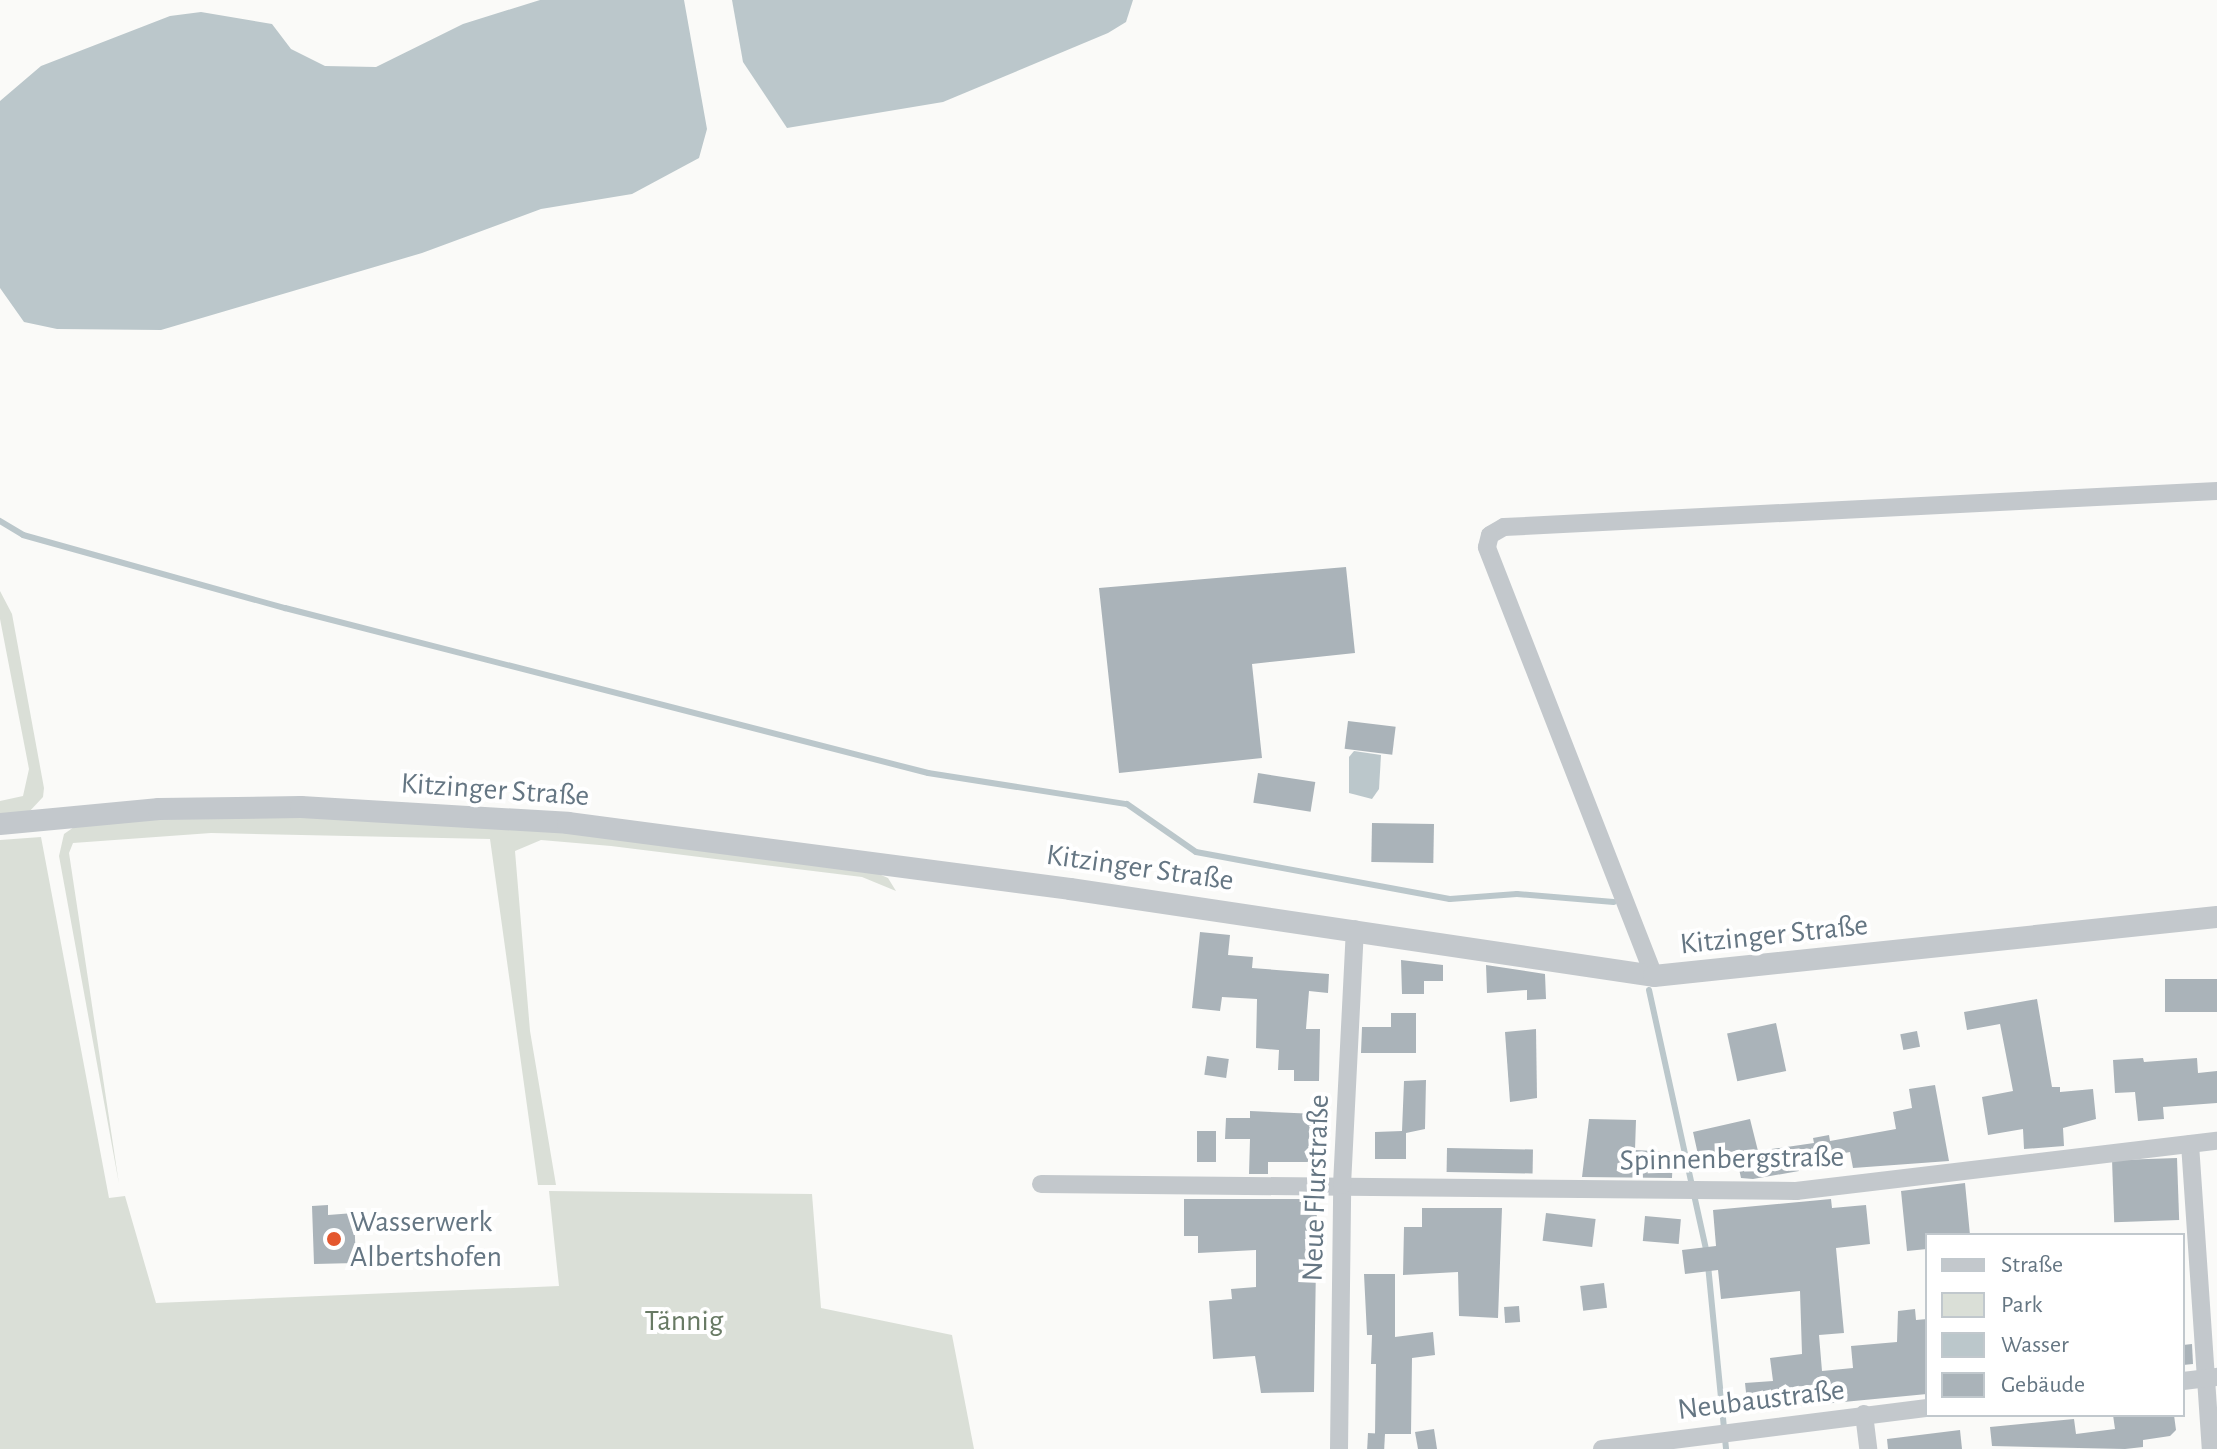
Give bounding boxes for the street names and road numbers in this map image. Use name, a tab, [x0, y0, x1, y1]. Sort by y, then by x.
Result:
street label: Kitzinger Straße	[400, 765, 590, 815]
street label: Kitzinger Straße	[1044, 837, 1236, 899]
street label: Kitzinger Straße	[1678, 907, 1870, 963]
street label: Neue Flurstraße	[1295, 1094, 1337, 1282]
street label: Spinnenbergstraße	[1619, 1139, 1845, 1179]
street label: Neubaustraße	[1675, 1372, 1847, 1428]

